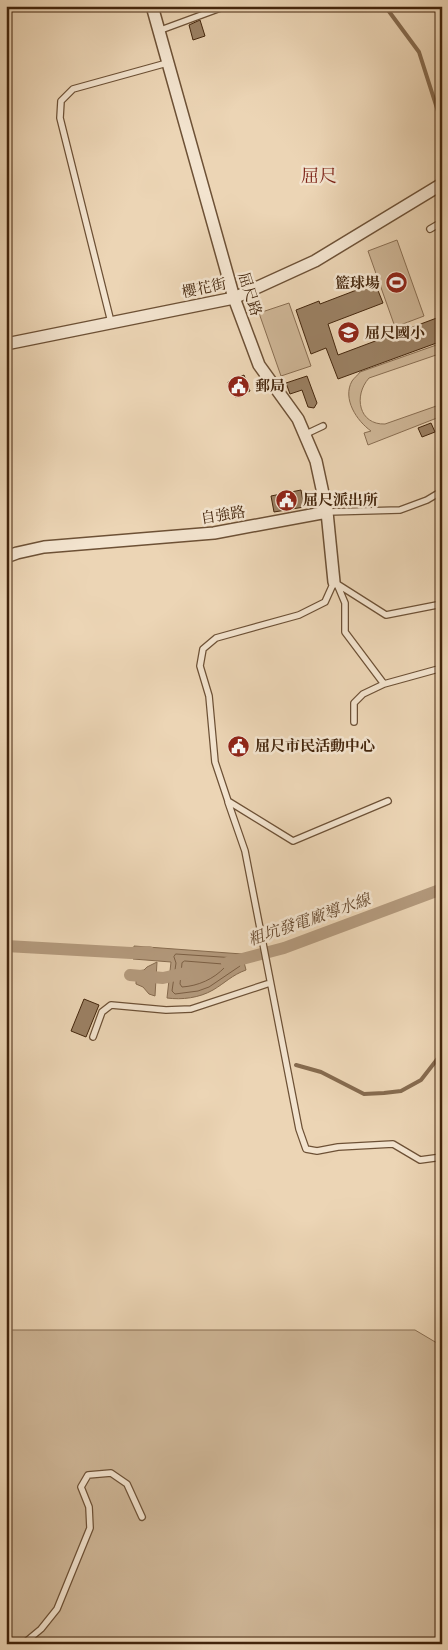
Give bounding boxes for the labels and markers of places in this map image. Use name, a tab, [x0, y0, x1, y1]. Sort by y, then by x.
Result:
sports icon: 籃球場	[384, 271, 408, 295]
place label: 籃球場	[335, 274, 380, 292]
school or university icon: 屈尺國小	[337, 321, 361, 345]
place label: 屈尺國小	[365, 324, 425, 342]
public building icon: 郵局	[227, 374, 251, 398]
place label: 郵局	[255, 377, 285, 395]
public building icon: 屈尺派出所	[275, 488, 299, 512]
place label: 屈尺派出所	[303, 491, 378, 509]
public building icon: 屈尺市民活動中心	[227, 734, 251, 758]
place label: 屈尺市民活動中心	[255, 737, 375, 755]

